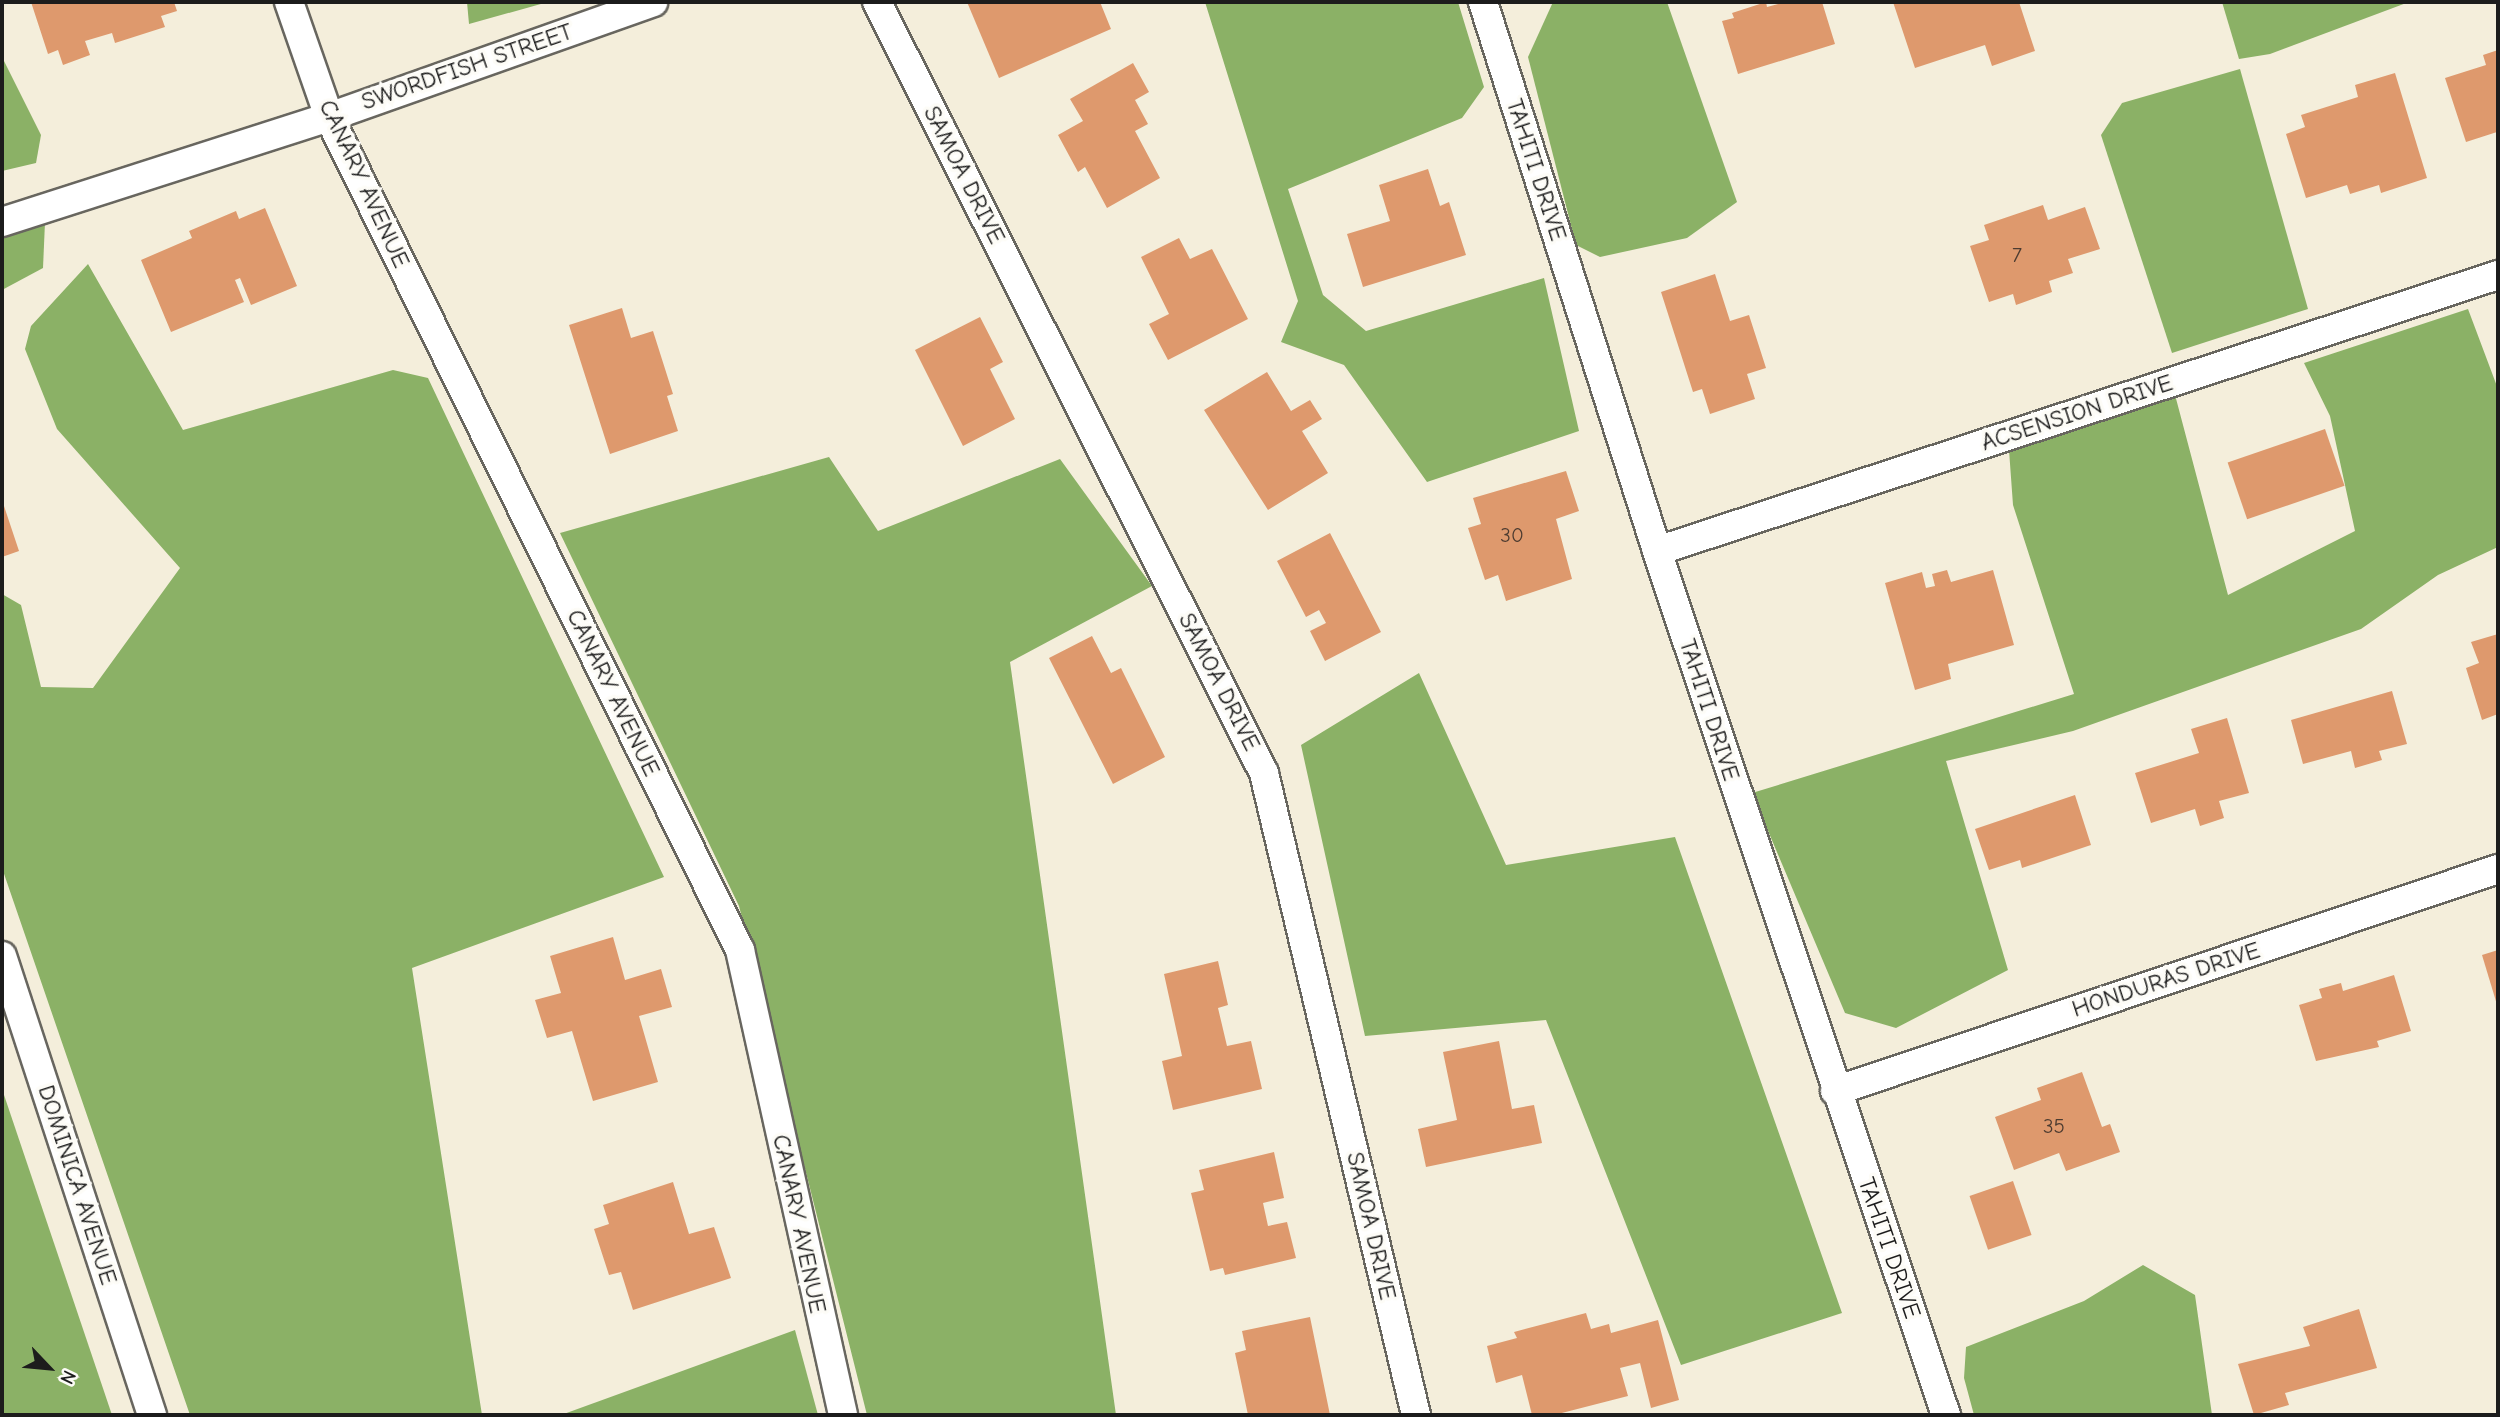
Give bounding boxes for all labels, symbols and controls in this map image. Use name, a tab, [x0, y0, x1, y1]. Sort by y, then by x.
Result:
street label: SWORDFISH STREET	[358, 17, 576, 117]
street label: CANARY AVENUE	[312, 95, 416, 273]
street label: TAHITI DRIVE	[1500, 96, 1572, 244]
street label: SAMOA DRIVE	[917, 101, 1011, 249]
house number: 7	[2012, 242, 2022, 268]
street label: ACSENSION DRIVE	[1978, 368, 2176, 458]
house number: 30	[1500, 522, 1524, 548]
street label: CANARY AVENUE	[560, 605, 666, 781]
street label: SAMOA DRIVE	[1172, 608, 1266, 756]
street label: TAHITI DRIVE	[1673, 636, 1745, 784]
street label: HONDURAS DRIVE	[2068, 936, 2264, 1024]
street label: DOMINICA AVENUE	[31, 1082, 123, 1288]
house number: 35	[2043, 1113, 2065, 1139]
street label: CANARY AVENUE	[766, 1132, 832, 1316]
street label: SAMOA DRIVE	[1340, 1149, 1402, 1303]
street label: TAHITI DRIVE	[1851, 1174, 1927, 1322]
north arrow	[14, 1333, 84, 1403]
text: N	[55, 1367, 80, 1388]

